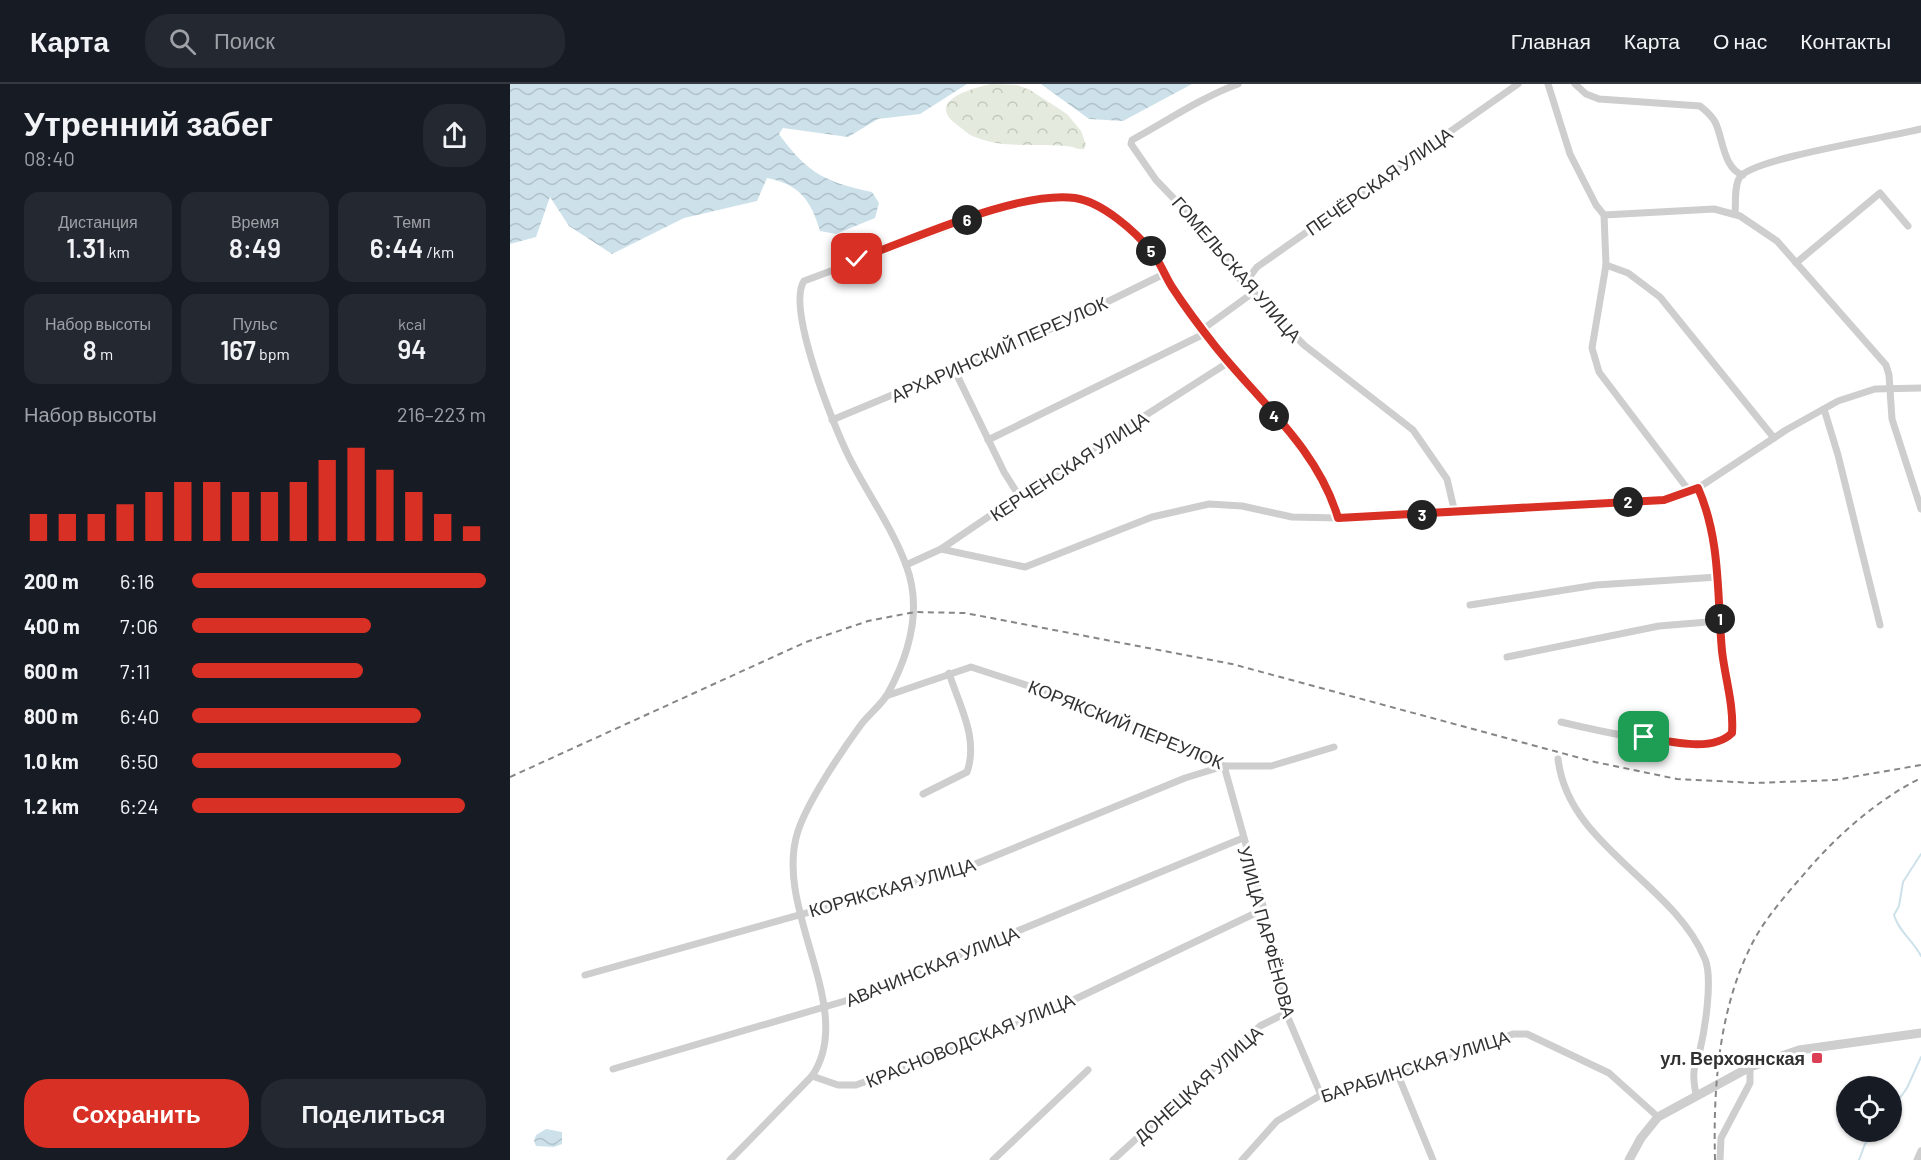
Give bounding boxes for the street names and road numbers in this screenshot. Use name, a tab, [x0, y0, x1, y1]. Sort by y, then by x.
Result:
street label: ПЕЧЁРСКАЯ УЛИЦА	[1302, 122, 1456, 240]
street label: ГОМЕЛЬСКАЯ УЛИЦА	[1168, 192, 1306, 346]
street label: АРХАРИНСКИЙ ПЕРЕУЛОК	[888, 291, 1111, 407]
street label: КЕРЧЕНСКАЯ УЛИЦА	[986, 407, 1152, 525]
street label: КОРЯКСКИЙ ПЕРЕУЛОК	[1025, 675, 1227, 773]
street label: УЛИЦА ПАРФЁНОВА	[1233, 843, 1301, 1021]
street label: КОРЯКСКАЯ УЛИЦА	[806, 853, 978, 921]
street label: АВАЧИНСКАЯ УЛИЦА	[842, 921, 1022, 1011]
street label: КРАСНОВОДСКАЯ УЛИЦА	[862, 988, 1078, 1092]
street label: ДОНЕЦКАЯ УЛИЦА	[1130, 1021, 1266, 1147]
street label: БАРАБИНСКАЯ УЛИЦА	[1318, 1025, 1512, 1107]

